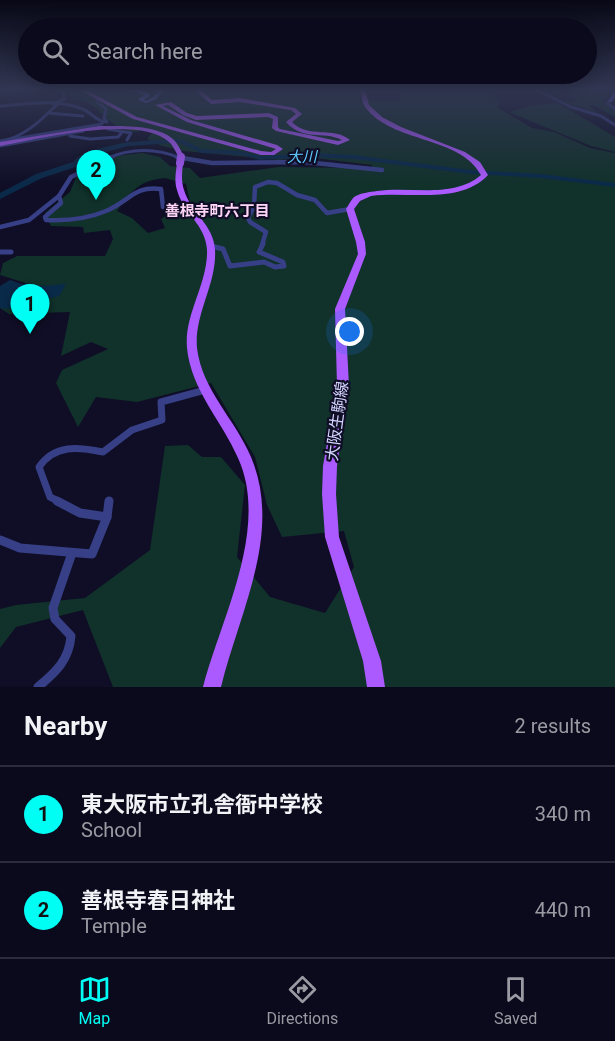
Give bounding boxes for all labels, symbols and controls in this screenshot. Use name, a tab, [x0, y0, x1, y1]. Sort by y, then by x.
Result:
search box	[18, 18, 597, 84]
icon: search	[39, 35, 72, 68]
text: Search here	[87, 39, 203, 64]
water label: 大川	[287, 148, 319, 166]
pin: 2	[76, 150, 116, 200]
district label: 善根寺町六丁目	[164, 202, 270, 220]
pin: 1	[10, 284, 50, 334]
your location	[335, 317, 364, 346]
street label: 大阪生駒線	[322, 380, 352, 462]
text: Nearby	[24, 711, 107, 741]
text: 2 results	[515, 714, 591, 738]
text: 東大阪市立孔舎衙中学校	[81, 792, 323, 817]
text: 1	[38, 802, 49, 826]
text: 340 m	[535, 802, 591, 826]
text: School	[81, 818, 142, 842]
text: 善根寺春日神社	[81, 888, 235, 913]
text: 2	[38, 898, 49, 922]
text: 440 m	[535, 898, 591, 922]
text: Temple	[81, 914, 147, 938]
tab: Map	[78, 973, 111, 1028]
tab: Directions	[266, 973, 338, 1028]
tab: Saved	[494, 973, 537, 1028]

